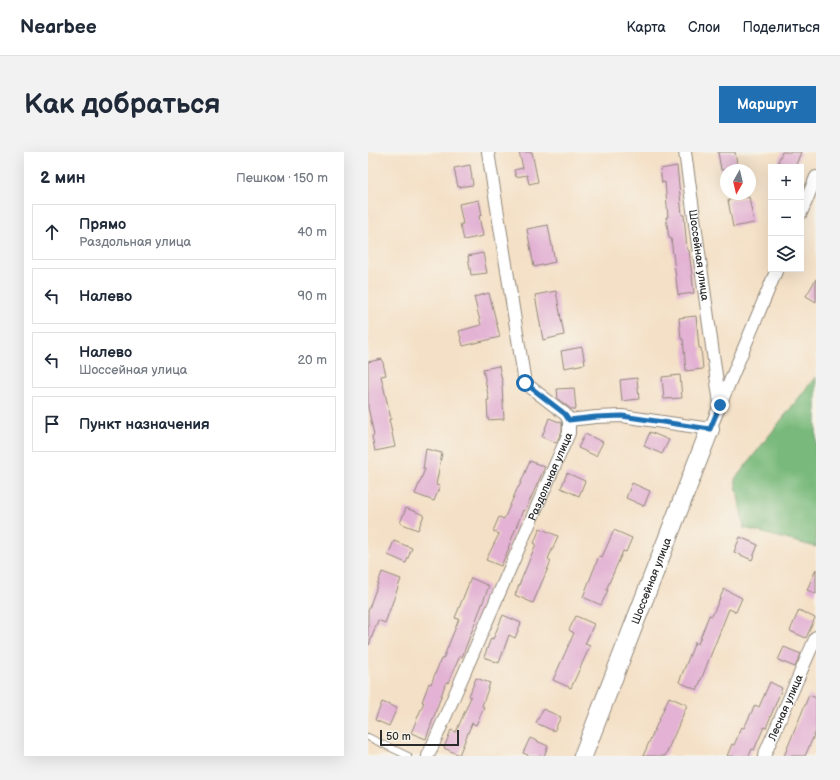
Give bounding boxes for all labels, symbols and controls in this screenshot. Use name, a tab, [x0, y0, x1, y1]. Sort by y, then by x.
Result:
text: Nearbee	[20, 16, 97, 39]
text: Карта	[626, 19, 666, 36]
text: Слои	[688, 19, 720, 36]
text: Поделиться	[742, 19, 820, 36]
button: Маршрут	[719, 86, 816, 123]
text: Как добраться	[24, 88, 221, 121]
north arrow	[720, 164, 756, 200]
map controls	[768, 164, 804, 272]
button: +	[768, 164, 804, 200]
text: 2 мин	[40, 168, 86, 188]
text: Пешком · 150 m	[236, 170, 328, 186]
button: −	[768, 200, 804, 236]
street label: Шоссейная улица	[686, 209, 712, 302]
text: Прямо	[79, 215, 126, 234]
icon: ahead	[41, 221, 63, 243]
text: 40 m	[297, 224, 327, 240]
text: Раздольная улица	[79, 234, 191, 250]
button: layers	[768, 236, 804, 272]
icon: left	[41, 285, 63, 307]
text: Налево	[79, 287, 132, 306]
text: 90 m	[298, 288, 327, 304]
text: Налево	[79, 343, 132, 362]
icon: left	[41, 349, 63, 371]
text: 20 m	[297, 352, 327, 368]
text: Шоссейная улица	[79, 362, 188, 378]
route start	[516, 374, 534, 392]
route end	[711, 396, 729, 414]
icon: arrive	[41, 413, 63, 435]
text: Пункт назначения	[79, 415, 210, 434]
street label: Раздольная улица	[525, 430, 576, 523]
street label: Шоссейная улица	[629, 535, 674, 626]
street label: Лесная улица	[765, 672, 806, 744]
scale bar	[380, 728, 459, 747]
text: 50 m	[386, 730, 411, 743]

